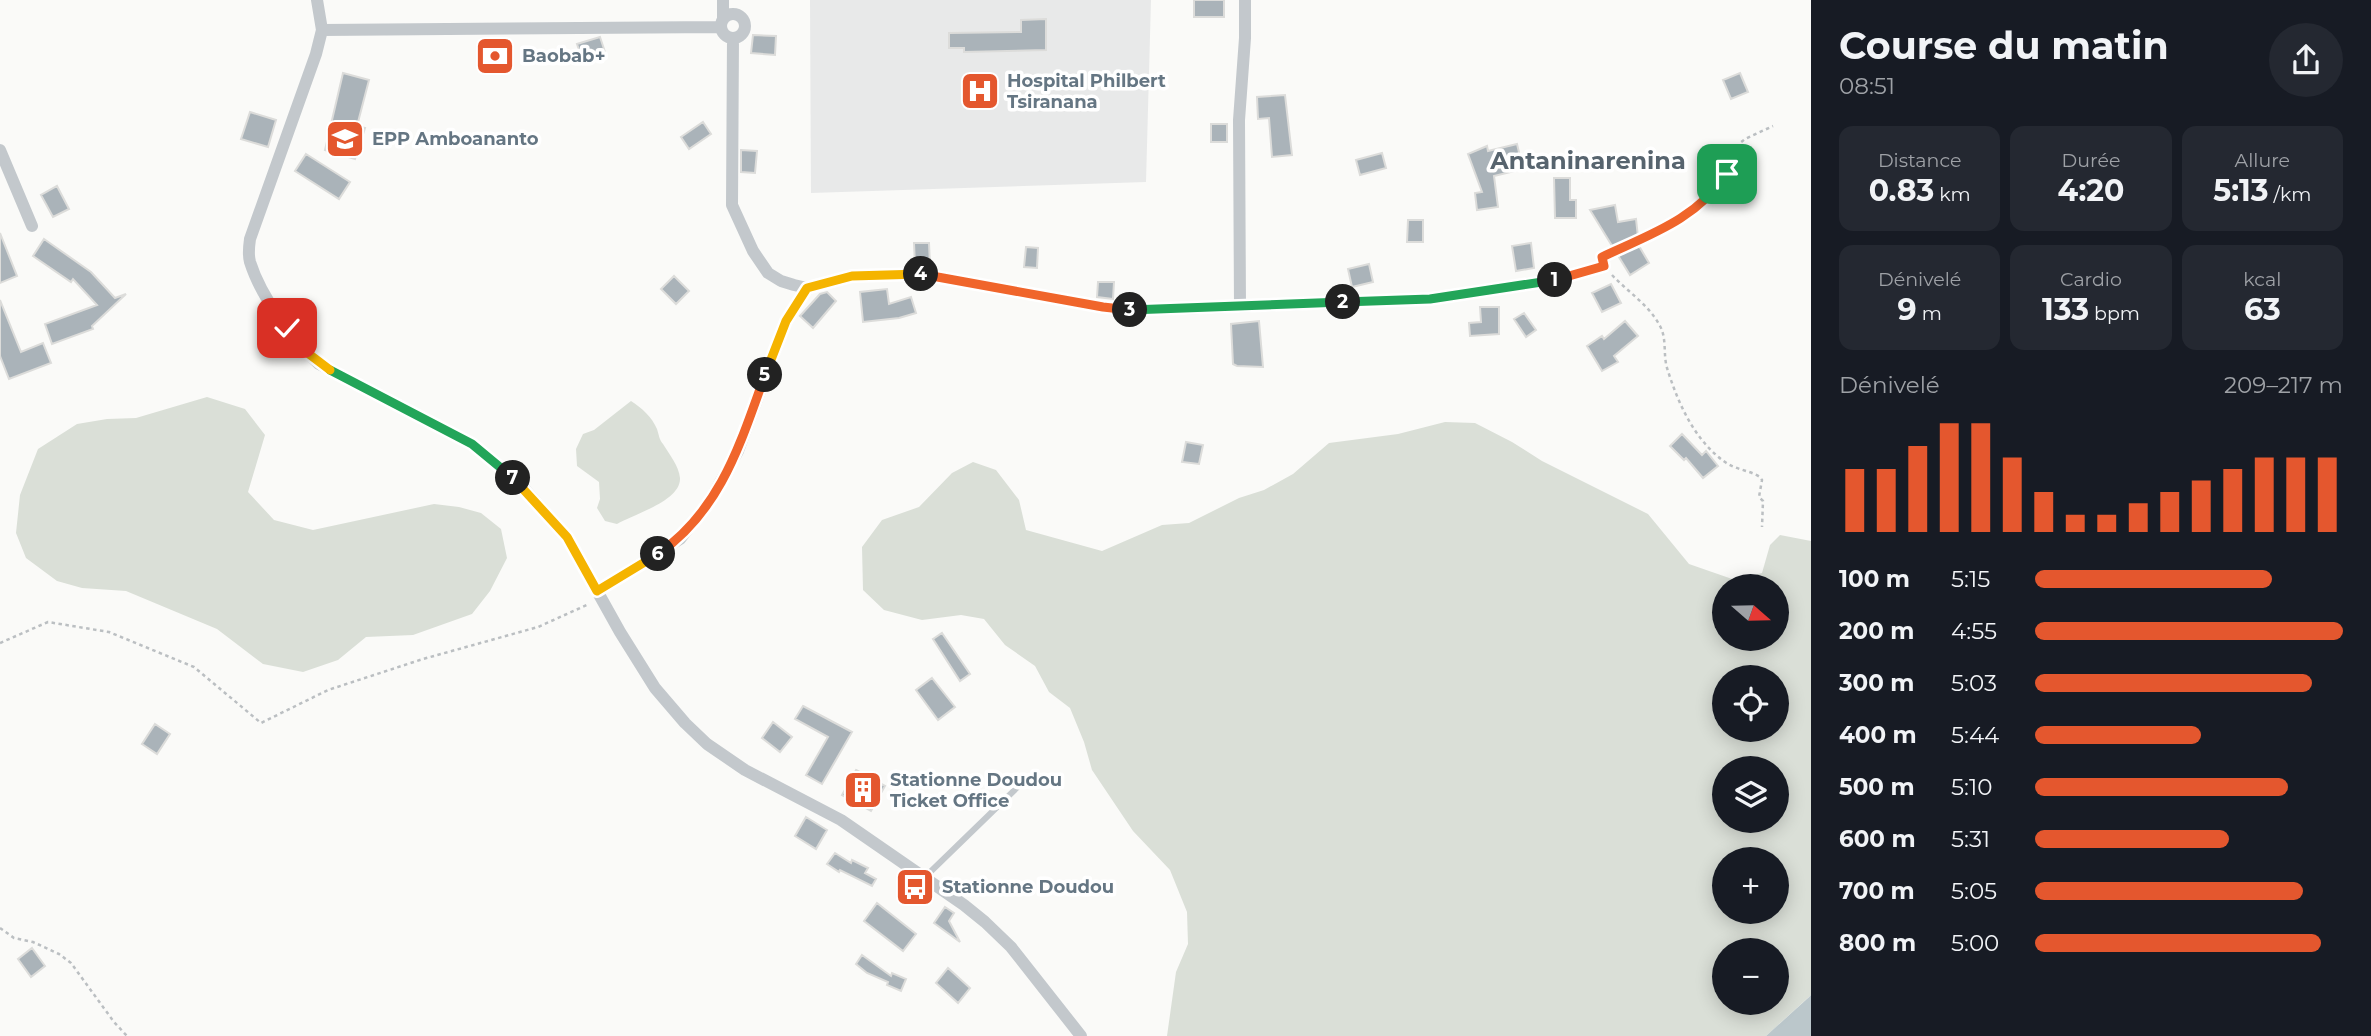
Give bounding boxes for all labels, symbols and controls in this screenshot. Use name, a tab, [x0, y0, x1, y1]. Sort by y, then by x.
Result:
text: Course du matin	[1839, 22, 2169, 69]
button: share	[2269, 23, 2343, 97]
bank icon: Baobab+	[474, 35, 516, 77]
place label: Baobab+	[522, 45, 605, 67]
hospital icon: Hospital Philbert Tsiranana	[959, 70, 1001, 112]
place label: Hospital Philbert Tsiranana	[1007, 70, 1166, 113]
text: 08:51	[1839, 72, 1895, 100]
school or university icon: EPP Amboananto	[324, 118, 366, 160]
place label: EPP Amboananto	[372, 128, 539, 150]
pin	[1697, 144, 1757, 204]
district label: Antaninarenina	[1489, 146, 1686, 175]
text: Distance	[1878, 149, 1961, 172]
text: Durée	[2062, 149, 2120, 172]
text: Allure	[2235, 149, 2290, 172]
icon: arrive	[1708, 155, 1746, 193]
text: 0.83	[1869, 172, 1934, 209]
text: 4:20	[2058, 172, 2124, 209]
text: 5:13	[2213, 172, 2269, 209]
text: km	[1934, 183, 1971, 206]
text: /km	[2269, 183, 2311, 206]
pin: 4	[904, 256, 939, 292]
text: 4	[914, 262, 927, 285]
pin: 1	[1538, 262, 1572, 298]
text: 1	[1551, 268, 1558, 291]
text: Dénivelé	[1878, 268, 1961, 291]
text: Cardio	[2060, 268, 2122, 291]
text: kcal	[2243, 268, 2281, 291]
pin: 2	[1326, 284, 1360, 320]
text: 2	[1337, 290, 1348, 313]
text: 9	[1898, 291, 1917, 328]
text: 133	[2042, 291, 2089, 328]
text: 63	[2244, 291, 2281, 328]
pin: 3	[1112, 292, 1148, 328]
pin	[257, 298, 317, 358]
text: 3	[1124, 298, 1135, 321]
text: m	[1917, 302, 1942, 325]
text: bpm	[2089, 302, 2140, 325]
icon: check	[268, 309, 306, 347]
pin: 5	[748, 358, 782, 392]
text: 5	[759, 363, 770, 386]
text: Dénivelé	[1839, 371, 1940, 399]
text: 209–217 m	[2224, 371, 2343, 399]
pin: 7	[496, 461, 530, 496]
text: 7	[507, 466, 518, 489]
pin: 6	[640, 536, 676, 572]
text: 6	[651, 542, 664, 565]
text: 100 m	[1839, 565, 1910, 593]
text: 5:15	[1951, 565, 1990, 593]
north arrow	[1712, 574, 1788, 651]
map controls	[1712, 574, 1789, 1015]
text: 200 m	[1839, 617, 1914, 645]
text: 4:55	[1951, 617, 1997, 645]
button: locate	[1712, 665, 1789, 742]
text: 300 m	[1839, 669, 1915, 697]
text: 5:03	[1951, 669, 1997, 697]
text: 400 m	[1839, 721, 1917, 749]
text: 5:44	[1951, 721, 1999, 749]
button: layers	[1712, 756, 1789, 833]
building icon: Stationne Doudou Ticket Office	[842, 769, 884, 811]
place label: Stationne Doudou Ticket Office	[890, 769, 1062, 812]
text: 500 m	[1839, 773, 1915, 801]
text: 5:10	[1951, 773, 1992, 801]
text: 600 m	[1839, 825, 1916, 853]
text: 5:31	[1951, 825, 1990, 853]
button: +	[1712, 847, 1789, 924]
bus stop icon: Stationne Doudou	[894, 866, 936, 908]
place label: Stationne Doudou	[942, 876, 1114, 898]
text: 700 m	[1839, 877, 1915, 905]
text: 5:05	[1951, 877, 1997, 905]
text: 800 m	[1839, 929, 1916, 957]
text: 5:00	[1951, 929, 1999, 957]
button: −	[1712, 938, 1789, 1015]

